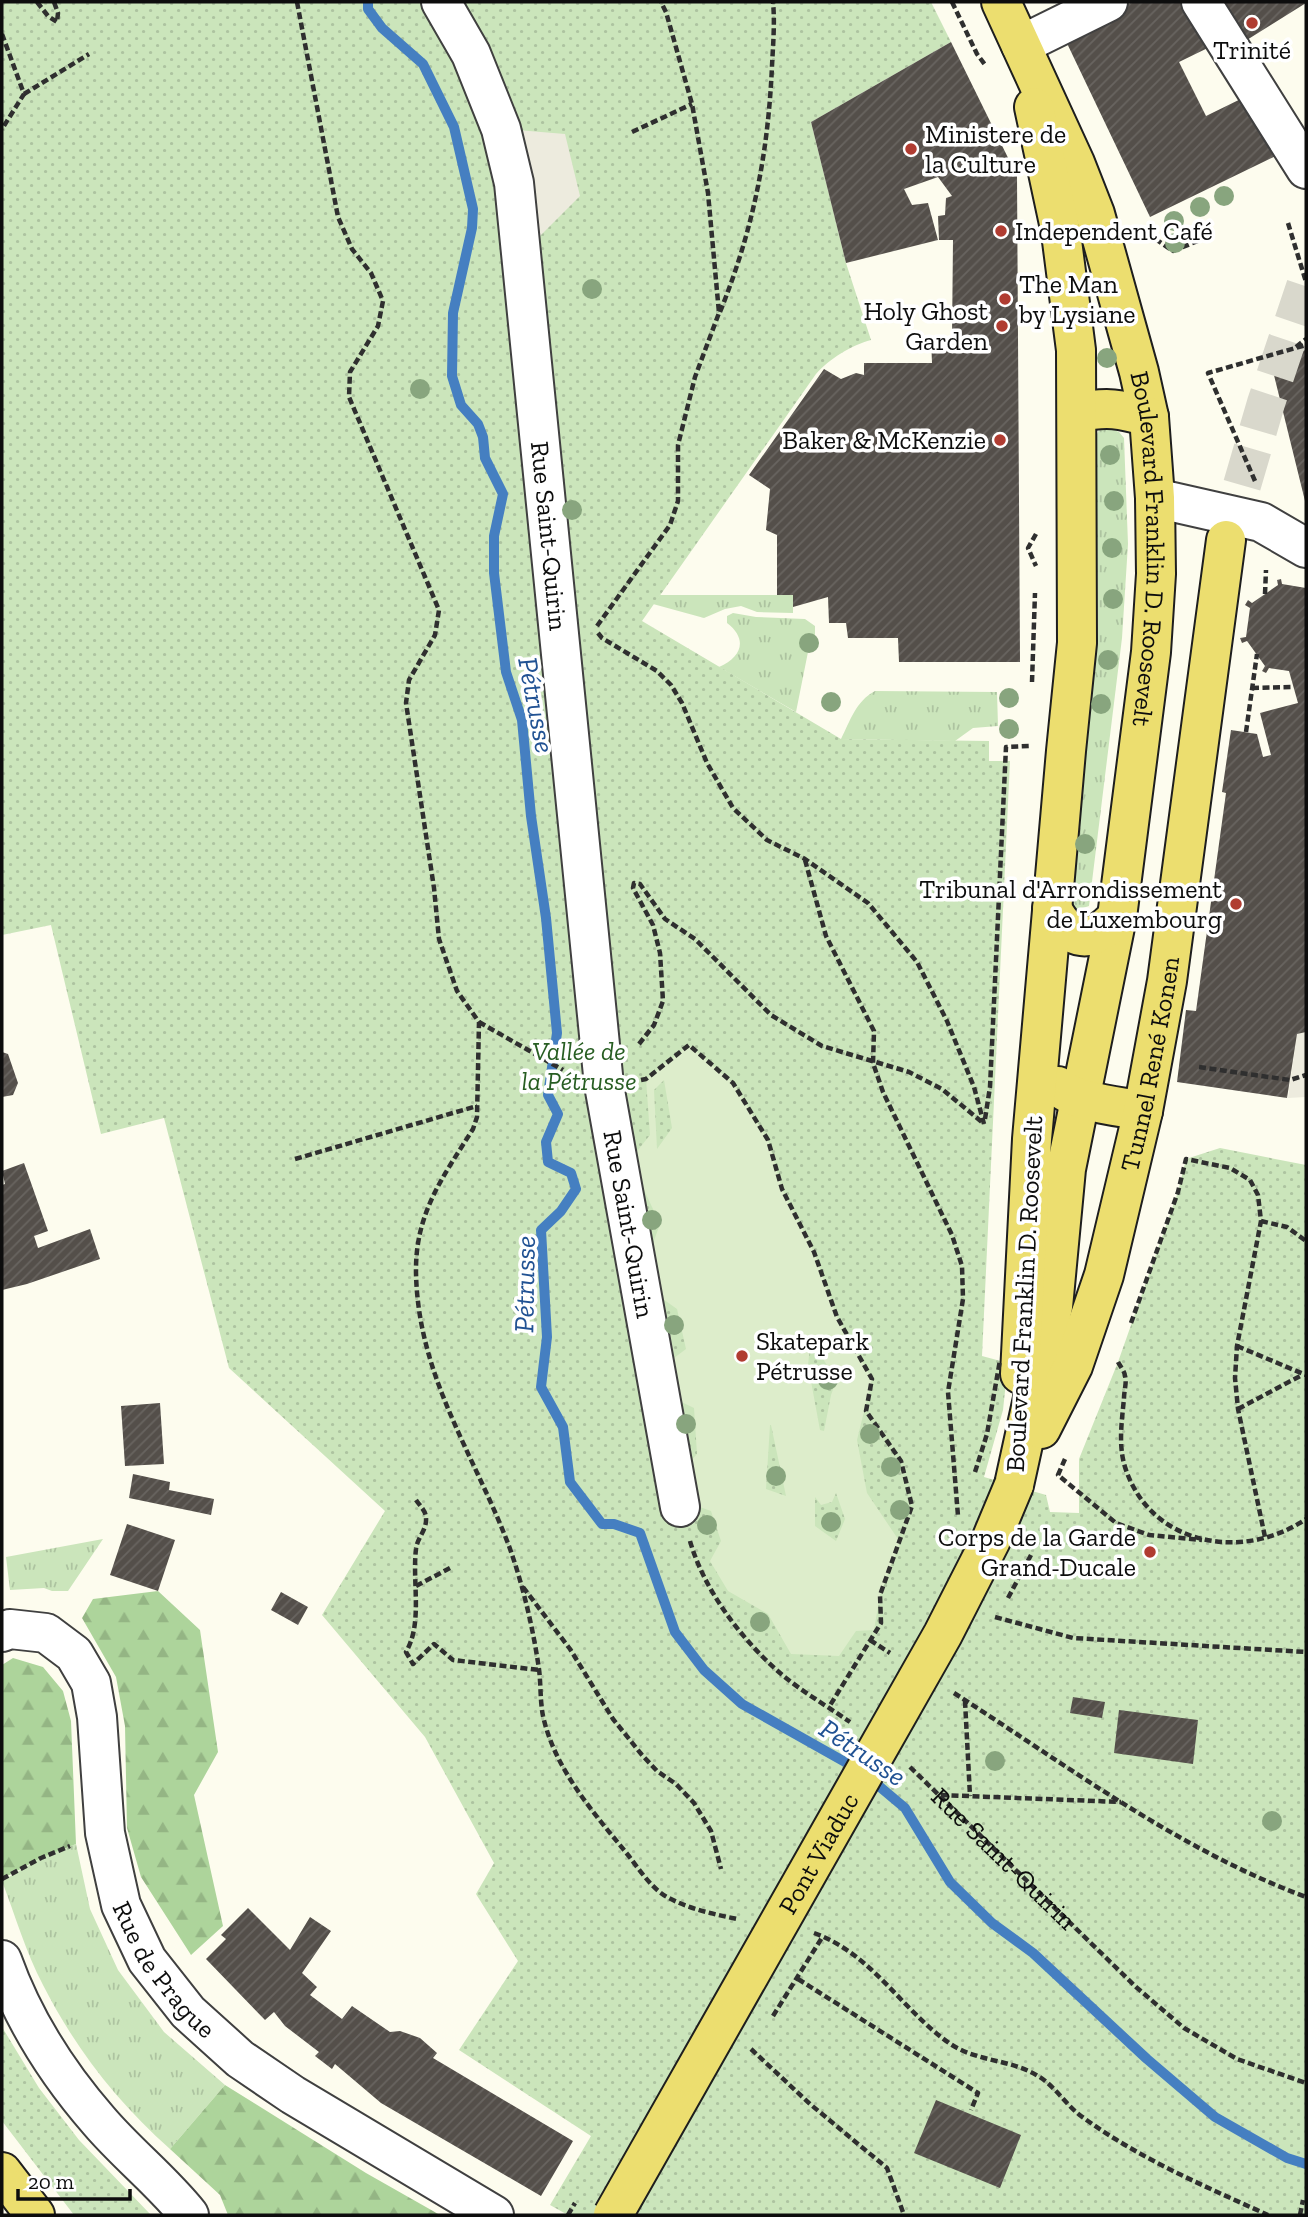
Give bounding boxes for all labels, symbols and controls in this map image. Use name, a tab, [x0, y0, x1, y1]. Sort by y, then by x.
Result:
marker: Trinité	[1244, 15, 1260, 31]
place label: Trinité	[1213, 34, 1291, 66]
place label: Ministere de la Culture	[925, 118, 1066, 180]
marker: Ministere de la Culture	[903, 141, 919, 157]
place label: Independent Café	[1015, 215, 1213, 247]
marker: Independent Café	[993, 223, 1009, 239]
place label: The Man by Lysiane	[1018, 268, 1135, 330]
marker: The Man by Lysiane	[997, 291, 1013, 307]
place label: Holy Ghost Garden	[864, 295, 988, 357]
marker: Holy Ghost Garden	[994, 318, 1010, 334]
street label: Boulevard Franklin D. Roosevelt	[1123, 368, 1172, 729]
place label: Baker & McKenzie	[782, 424, 986, 456]
marker: Baker & McKenzie	[992, 432, 1008, 448]
street label: Rue Saint-Quirin	[524, 440, 575, 632]
water label: Pétrusse	[511, 654, 562, 756]
place label: Tribunal d'Arrondissement de Luxembourg	[919, 873, 1222, 935]
marker: Tribunal d'Arrondissement de Luxembourg	[1228, 896, 1244, 912]
street label: Tunnel René Konen	[1113, 954, 1186, 1174]
park label: Vallée de la Pétrusse	[521, 1035, 637, 1097]
street label: Boulevard Franklin D. Roosevelt	[999, 1115, 1049, 1473]
street label: Rue Saint-Quirin	[596, 1127, 662, 1320]
water label: Pétrusse	[507, 1235, 542, 1333]
place label: Skatepark Pétrusse	[756, 1325, 869, 1387]
marker: Skatepark Pétrusse	[734, 1348, 750, 1364]
place label: Corps de la Garde Grand-Ducale	[938, 1521, 1136, 1583]
marker: Corps de la Garde Grand-Ducale	[1142, 1544, 1158, 1560]
water label: Pétrusse	[813, 1712, 912, 1793]
street label: Rue Saint-Quirin	[925, 1781, 1083, 1936]
street label: Pont Viaduc	[771, 1787, 866, 1920]
street label: Rue de Prague	[106, 1896, 222, 2045]
scale bar	[18, 2158, 130, 2202]
text: 20 m	[28, 2169, 74, 2194]

